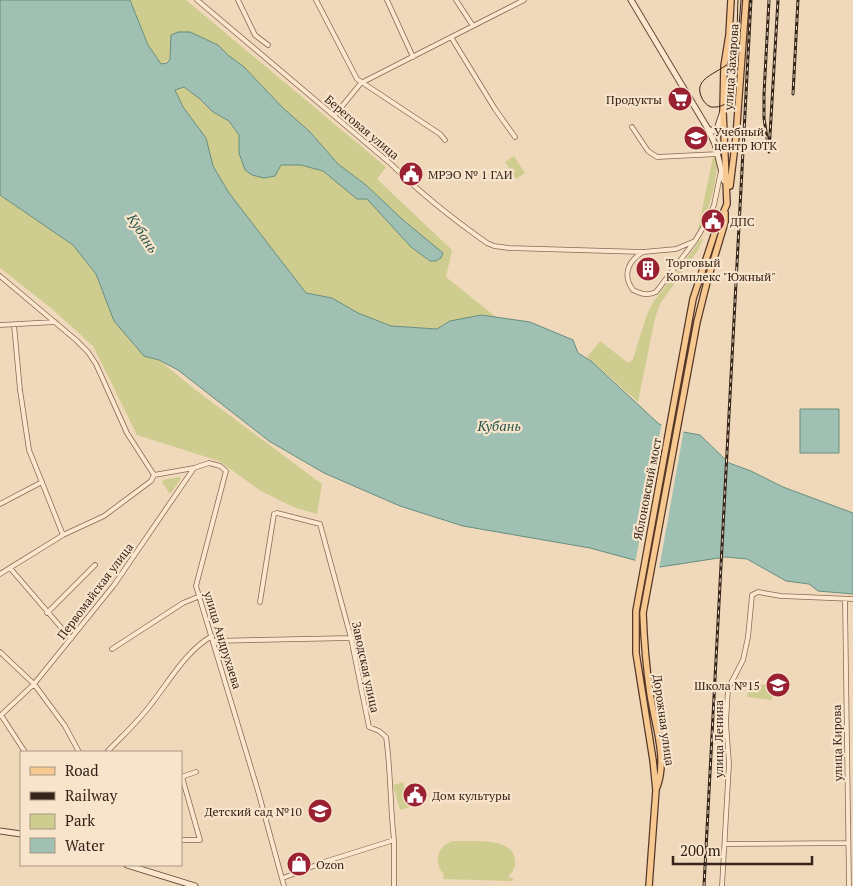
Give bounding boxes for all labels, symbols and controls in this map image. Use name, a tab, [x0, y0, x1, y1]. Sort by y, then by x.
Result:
street label: улица Захарова	[720, 23, 742, 112]
supermarket icon: Продукты	[667, 86, 693, 112]
street label: Береговая улица	[322, 91, 402, 163]
place label: Продукты	[606, 92, 662, 107]
place label: Учебный центр ЮТК	[714, 124, 777, 153]
school or university icon: Учебный центр ЮТК	[683, 125, 709, 151]
public building icon: МРЭО № 1 ГАИ	[398, 161, 424, 187]
place label: МРЭО № 1 ГАИ	[428, 167, 513, 182]
public building icon: ДПС	[700, 208, 726, 234]
water label: Кубань	[123, 209, 163, 256]
place label: ДПС	[730, 214, 755, 229]
place label: Торговый Комплекс "Южный"	[666, 255, 776, 284]
building icon: Торговый Комплекс "Южный"	[635, 256, 661, 282]
water label: Кубань	[476, 416, 521, 435]
street label: Яблоновский мост	[630, 437, 664, 541]
street label: Первомайская улица	[54, 540, 136, 642]
street label: улица Андрухаева	[201, 588, 245, 691]
street label: Заводская улица	[349, 620, 383, 714]
school or university icon: Школа №15	[765, 672, 791, 698]
street label: Дорожная улица	[650, 673, 678, 767]
place label: Школа №15	[694, 678, 760, 693]
street label: улица Ленина	[711, 700, 726, 779]
street label: улица Кирова	[829, 704, 845, 783]
legend	[20, 751, 182, 866]
text: Road	[65, 760, 98, 780]
public building icon: Дом культуры	[402, 782, 428, 808]
text: Railway	[65, 785, 118, 805]
place label: Дом культуры	[432, 788, 511, 803]
school or university icon: Детский сад №10	[307, 798, 333, 824]
place label: Детский сад №10	[205, 804, 302, 819]
text: Park	[65, 810, 95, 830]
scale bar	[673, 834, 812, 866]
text: Water	[65, 835, 105, 855]
text: 200 m	[680, 840, 721, 860]
shop icon: Ozon	[286, 851, 312, 877]
place label: Ozon	[316, 857, 344, 872]

